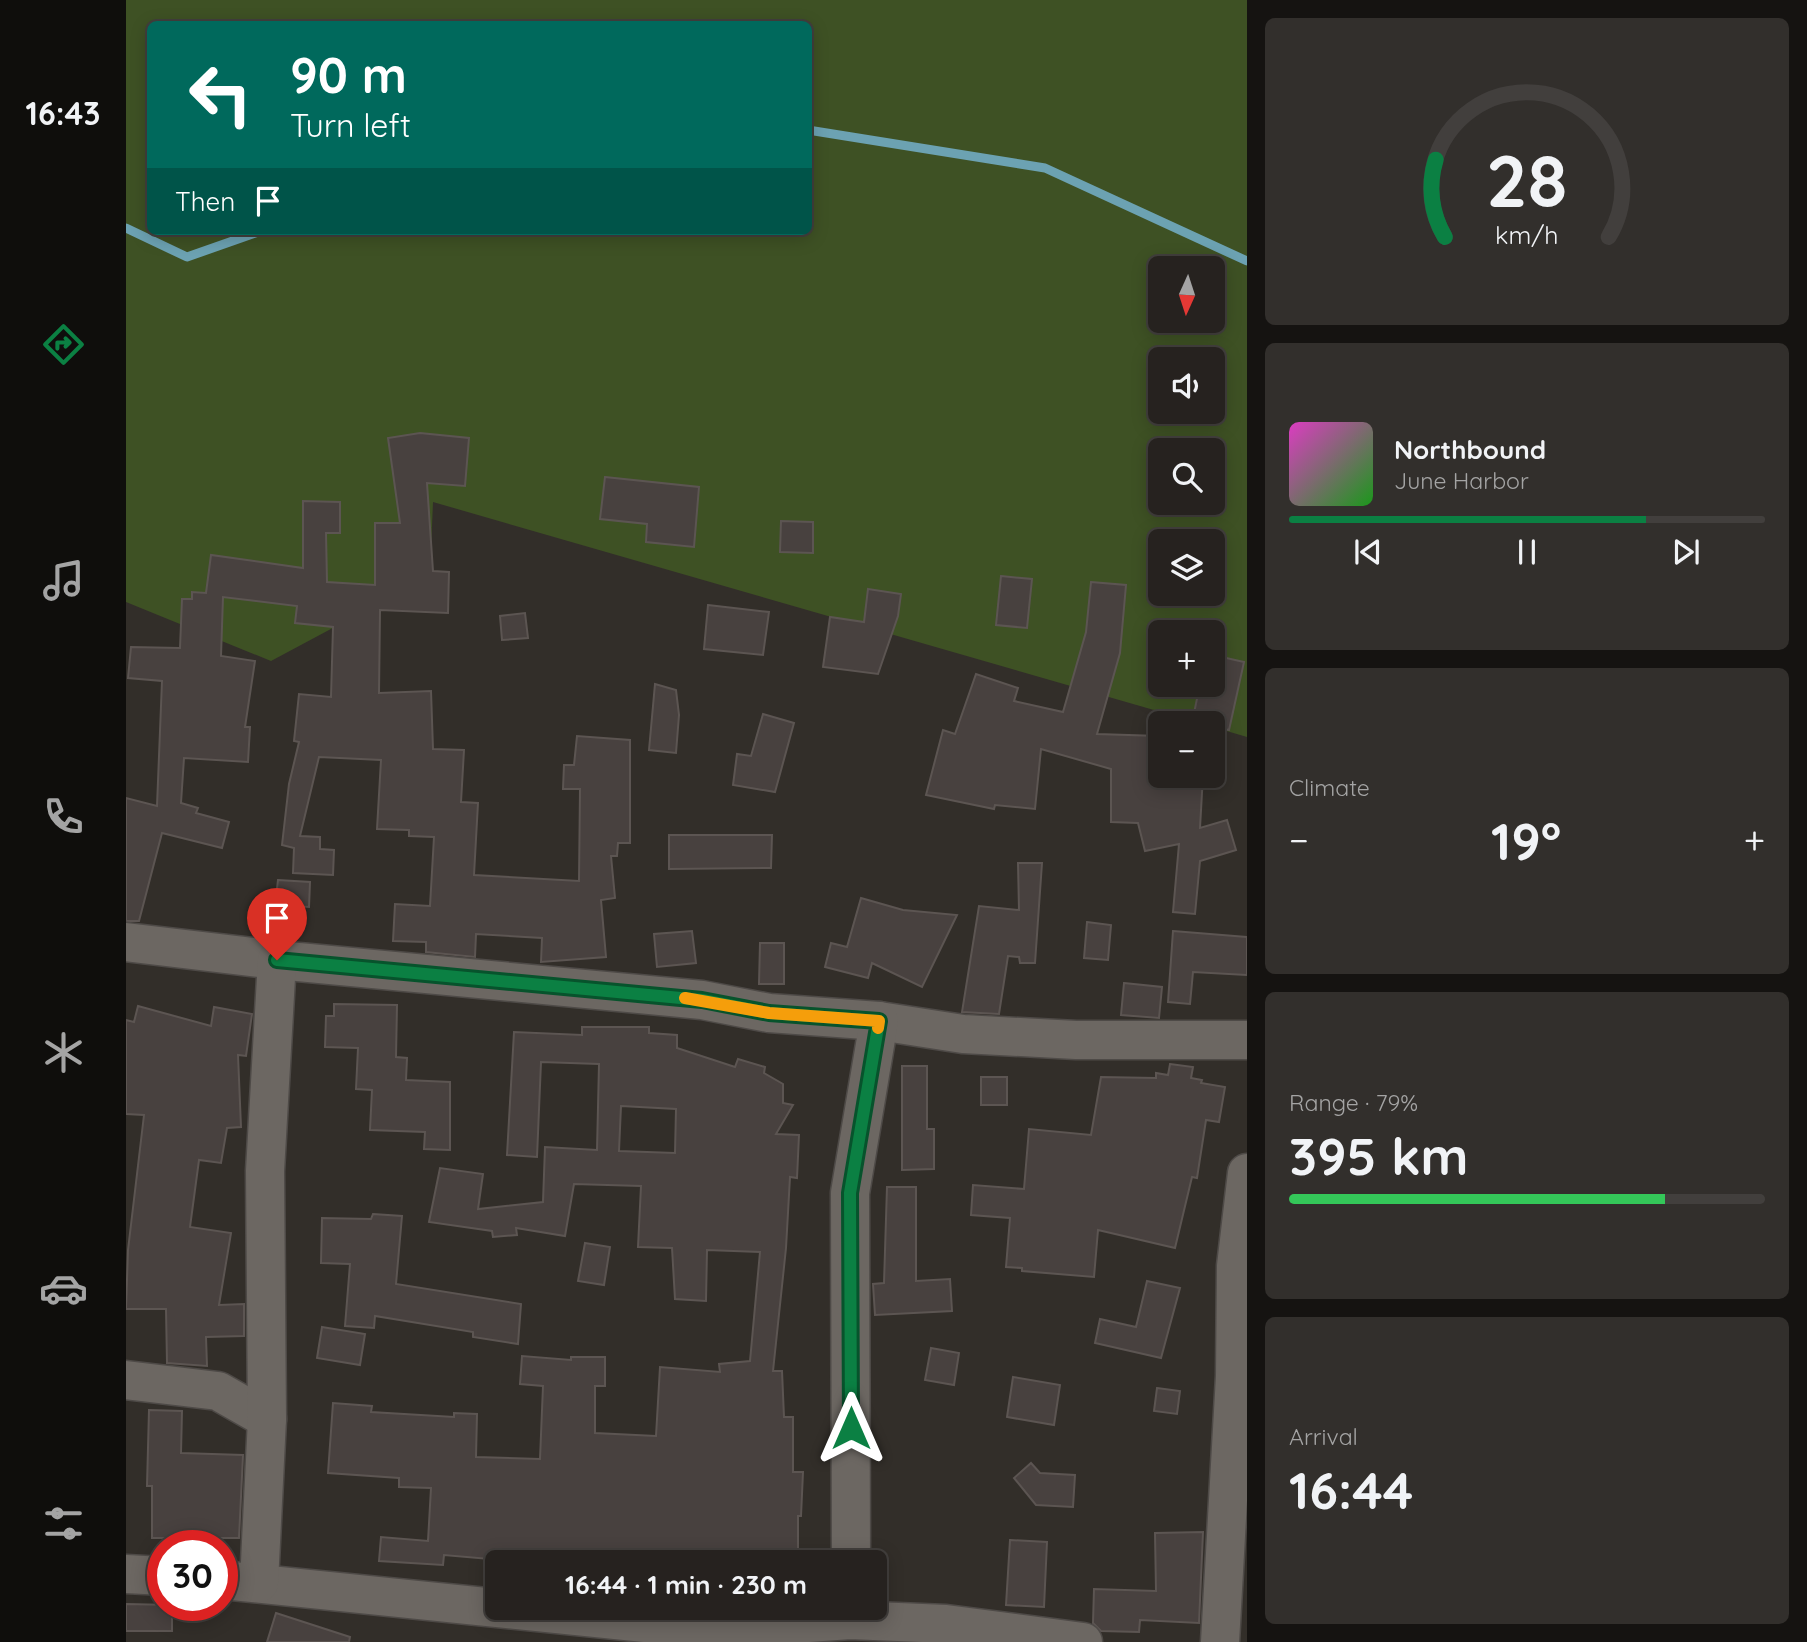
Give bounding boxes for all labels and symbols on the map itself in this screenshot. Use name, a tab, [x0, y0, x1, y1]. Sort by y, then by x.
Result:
north arrow	[1148, 256, 1225, 332]
pin	[247, 888, 307, 960]
position arrow	[814, 1391, 888, 1465]
speed limit sign: 30	[147, 1530, 238, 1621]

